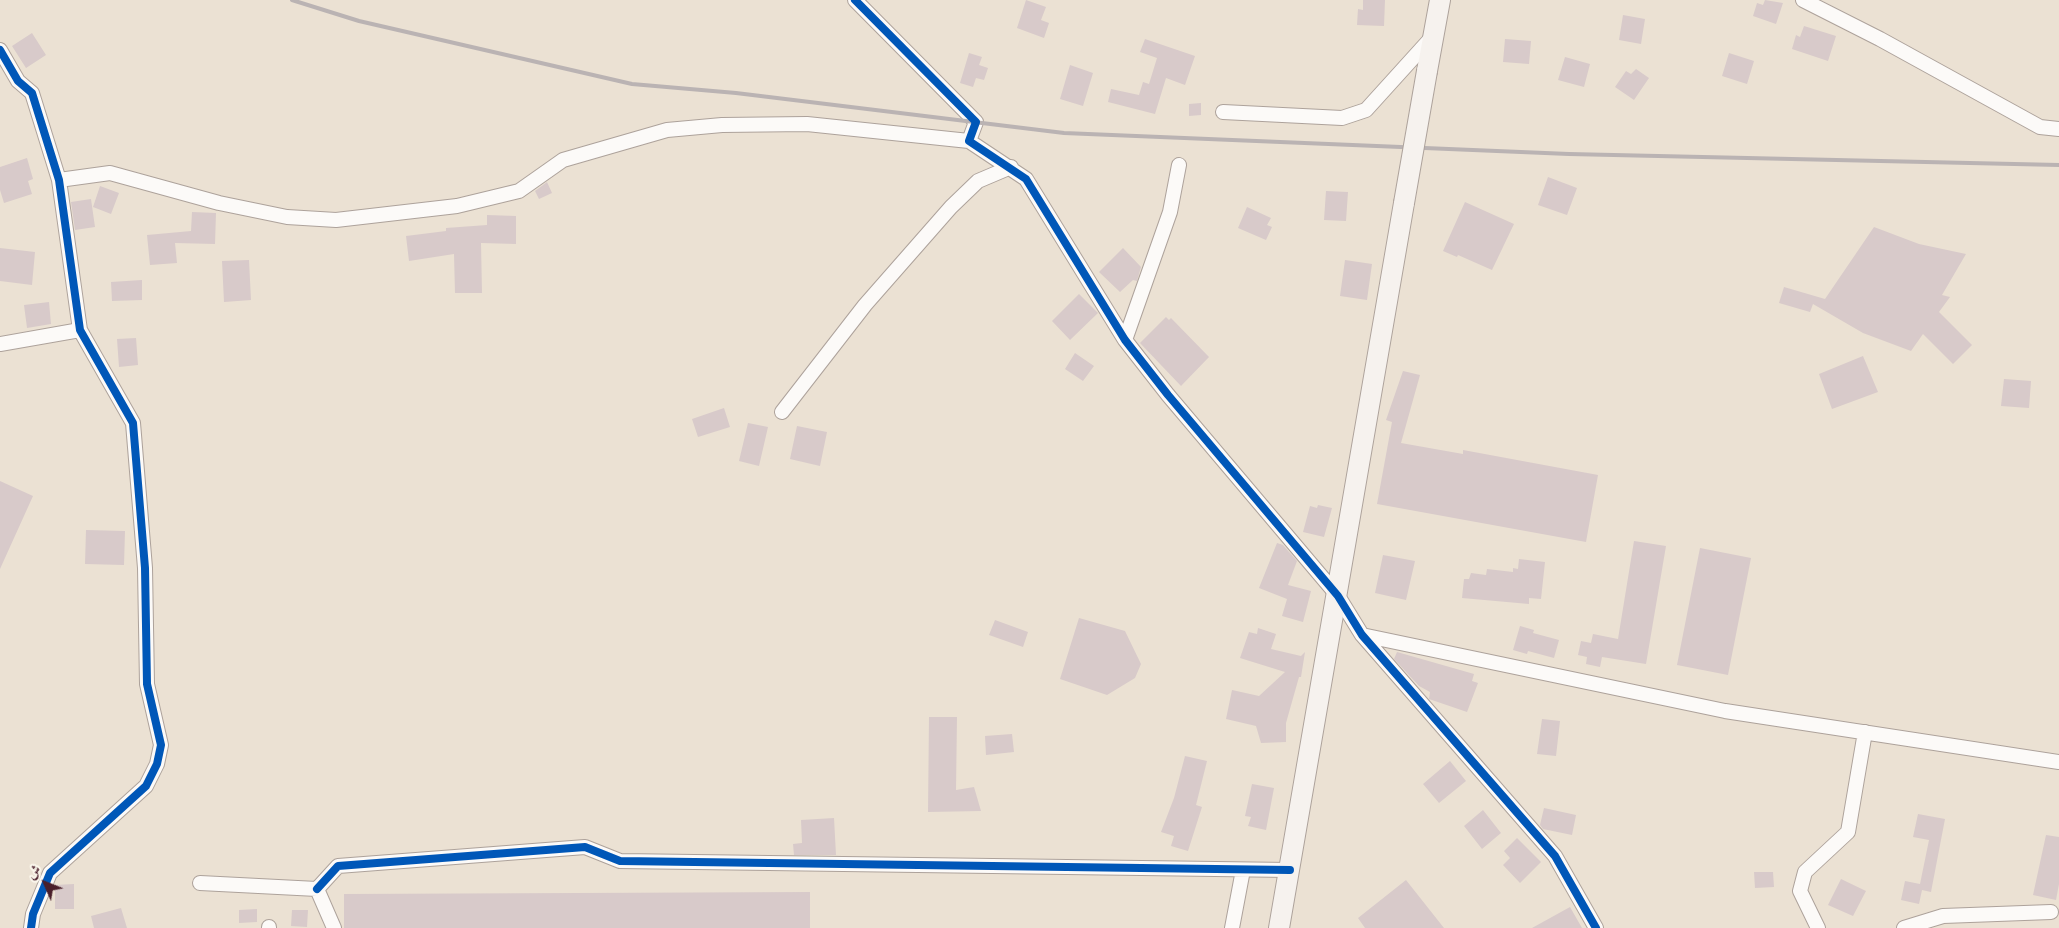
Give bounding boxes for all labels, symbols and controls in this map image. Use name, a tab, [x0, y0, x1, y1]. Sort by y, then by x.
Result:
north arrow	[20, 858, 70, 908]
text: ش	[23, 861, 45, 883]

